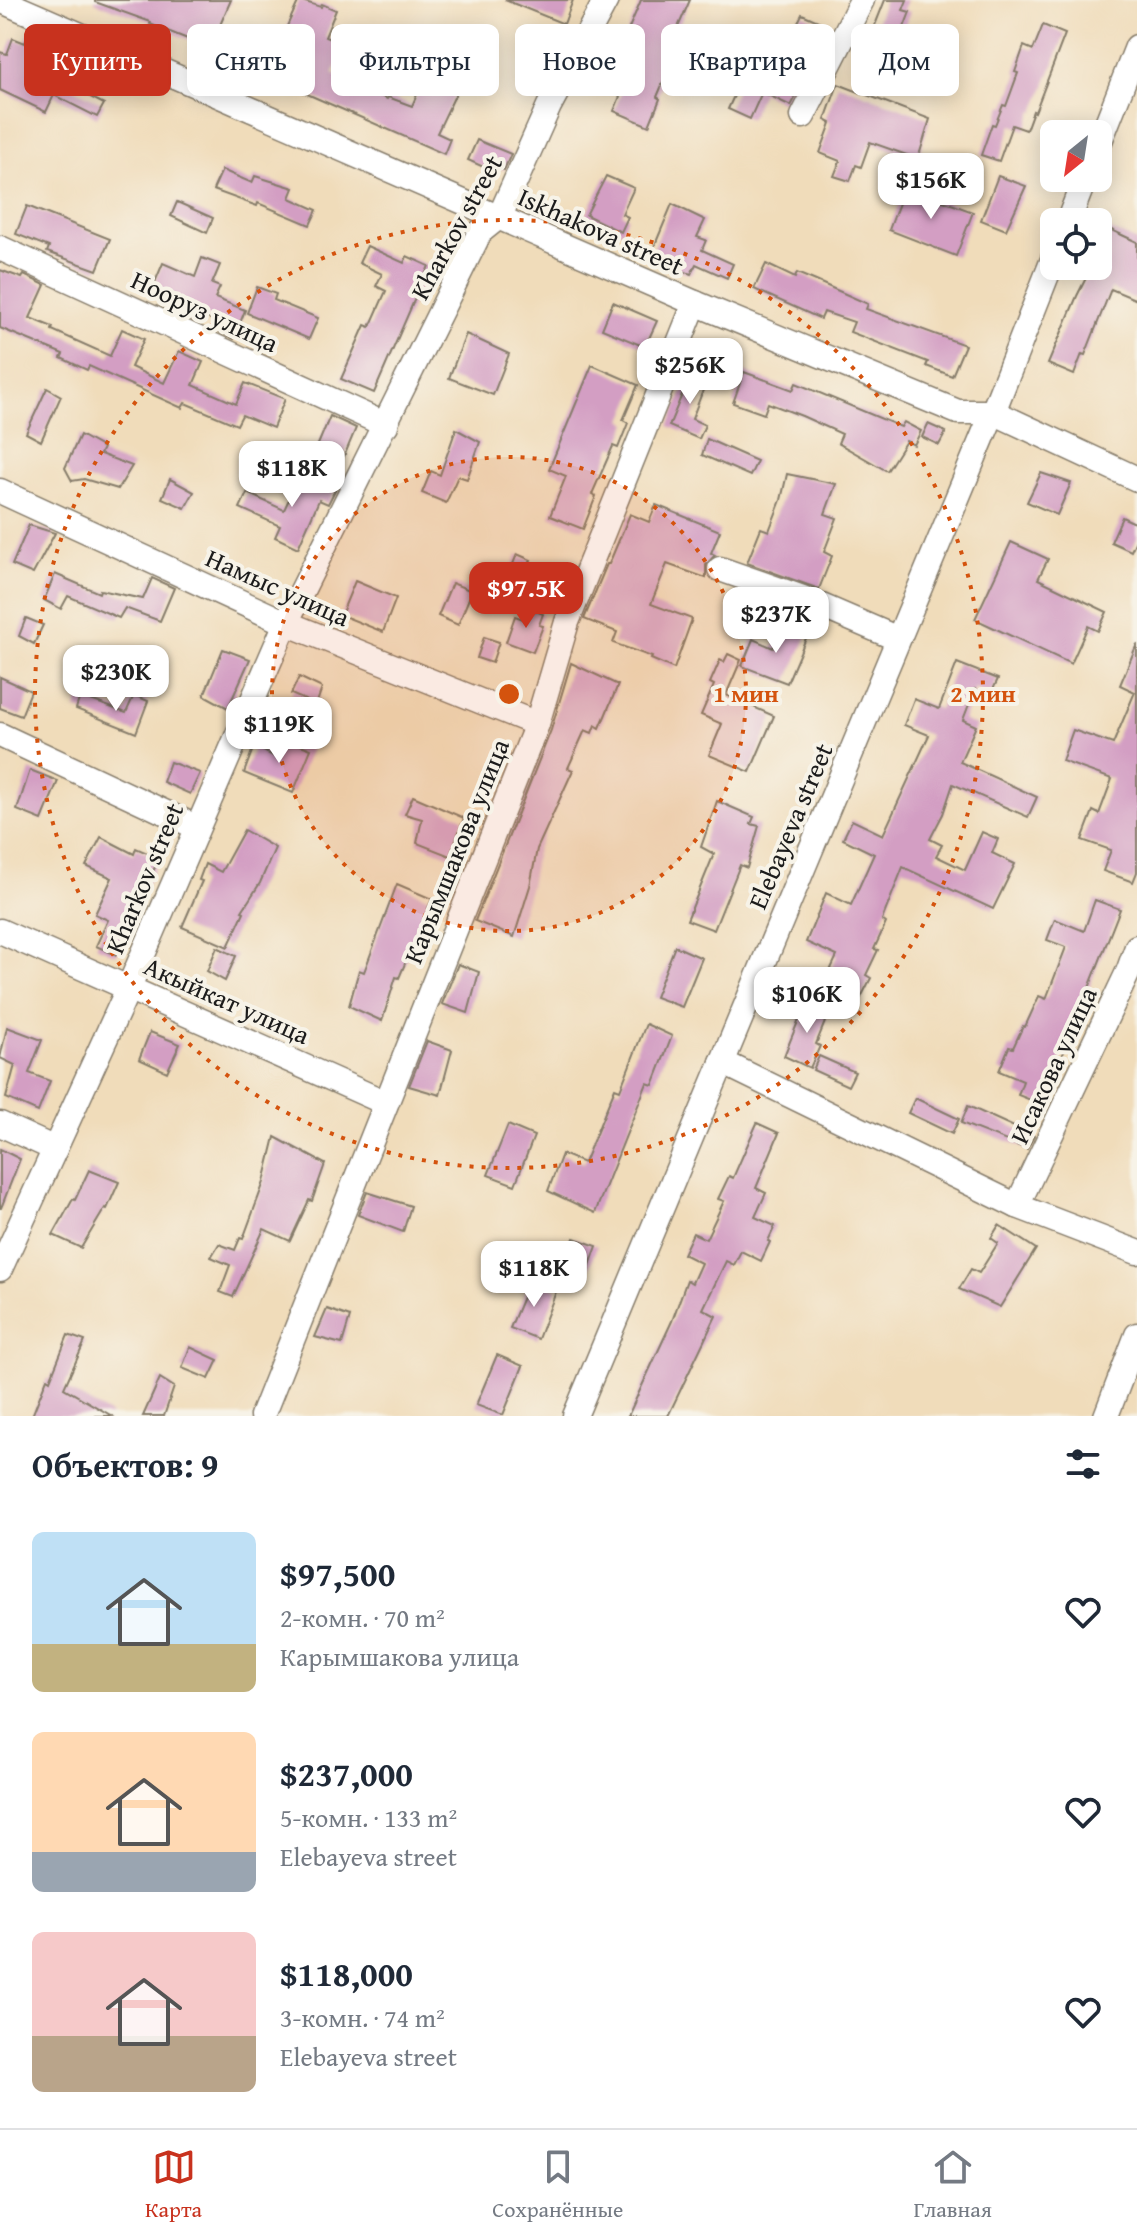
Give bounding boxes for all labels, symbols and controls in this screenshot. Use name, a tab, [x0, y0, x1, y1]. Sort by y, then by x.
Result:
chip: Купить	[24, 24, 171, 96]
chip: Снять	[187, 24, 315, 96]
chip: Фильтры	[331, 24, 499, 96]
chip: Новое	[515, 24, 645, 96]
chip: Квартира	[661, 24, 835, 96]
chip: Дом	[851, 24, 959, 96]
north arrow	[1040, 120, 1112, 192]
map controls	[1040, 120, 1112, 280]
street label: Kharkov street	[400, 147, 512, 307]
pin: $156K	[875, 153, 987, 221]
text: $156K	[896, 159, 966, 198]
street label: Iskhakova street	[512, 177, 690, 285]
button: locate	[1040, 208, 1112, 280]
street label: Нооруз улица	[125, 260, 286, 362]
pin: $256K	[634, 338, 746, 406]
text: $256K	[655, 344, 725, 383]
pin: $118K	[236, 441, 348, 509]
text: $118K	[257, 447, 327, 486]
street label: Намыс улица	[200, 538, 357, 636]
pin: $97.5K	[461, 562, 591, 630]
text: $97.5K	[487, 568, 565, 607]
pin: $237K	[720, 587, 832, 655]
text: $237K	[741, 593, 811, 632]
pin: $230K	[60, 645, 172, 713]
text: $230K	[81, 651, 151, 690]
text: 1 мин	[713, 676, 779, 711]
text: 2 мин	[950, 676, 1016, 711]
centre of rings	[495, 680, 523, 708]
pin: $119K	[223, 697, 335, 765]
text: $119K	[244, 703, 314, 742]
street label: Карымшакова улица	[393, 732, 519, 969]
street label: Elebayeva street	[737, 737, 843, 915]
street label: Kharkov street	[95, 797, 193, 959]
street label: Акыйкат улица	[138, 946, 317, 1054]
pin: $106K	[751, 967, 863, 1035]
text: $106K	[772, 973, 842, 1012]
street label: Исакова улица	[1000, 979, 1107, 1150]
pin: $118K	[478, 1241, 590, 1309]
text: $118K	[499, 1247, 569, 1286]
text: Объектов: 9	[32, 1440, 218, 1489]
icon: filters	[1061, 1442, 1105, 1486]
text: $97,500	[280, 1549, 395, 1598]
icon: home	[96, 1564, 192, 1660]
icon: heart	[1061, 1590, 1105, 1634]
text: 2-комн. · 70 m²	[280, 1598, 445, 1637]
text: Карымшакова улица	[280, 1637, 519, 1676]
text: $237,000	[280, 1749, 413, 1798]
icon: home	[96, 1764, 192, 1860]
icon: heart	[1061, 1790, 1105, 1834]
text: 5-комн. · 133 m²	[280, 1798, 457, 1837]
text: Elebayeva street	[280, 1837, 457, 1876]
text: $118,000	[280, 1949, 413, 1998]
icon: home	[96, 1964, 192, 2060]
icon: heart	[1061, 1990, 1105, 2034]
text: 3-комн. · 74 m²	[280, 1998, 445, 2037]
text: Elebayeva street	[280, 2037, 457, 2076]
tab: Карта	[145, 2145, 202, 2225]
tab: Сохранённые	[492, 2145, 623, 2225]
tab: Главная	[914, 2145, 992, 2225]

